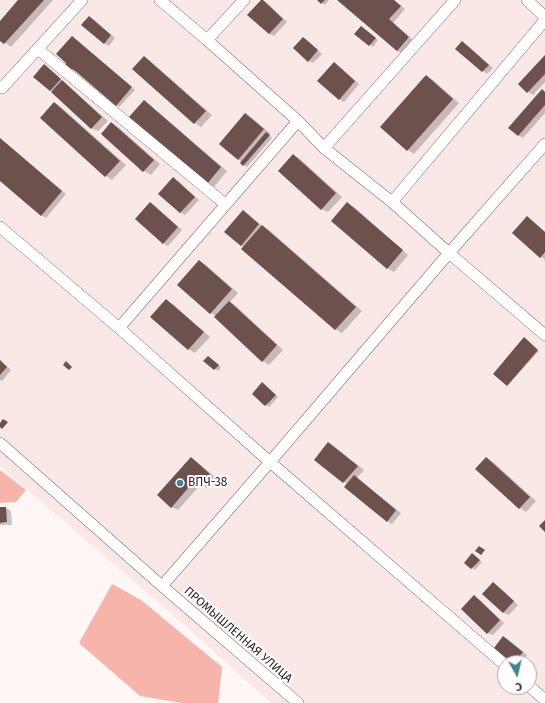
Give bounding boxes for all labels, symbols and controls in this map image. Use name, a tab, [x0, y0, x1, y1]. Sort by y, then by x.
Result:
place label: ВПЧ-38	[188, 476, 227, 490]
marker: ВПЧ-38	[175, 478, 185, 488]
street label: ПРОМЫШЛЕННАЯ УЛИЦА	[181, 584, 295, 686]
north arrow	[497, 655, 537, 695]
text: С	[515, 680, 523, 693]

